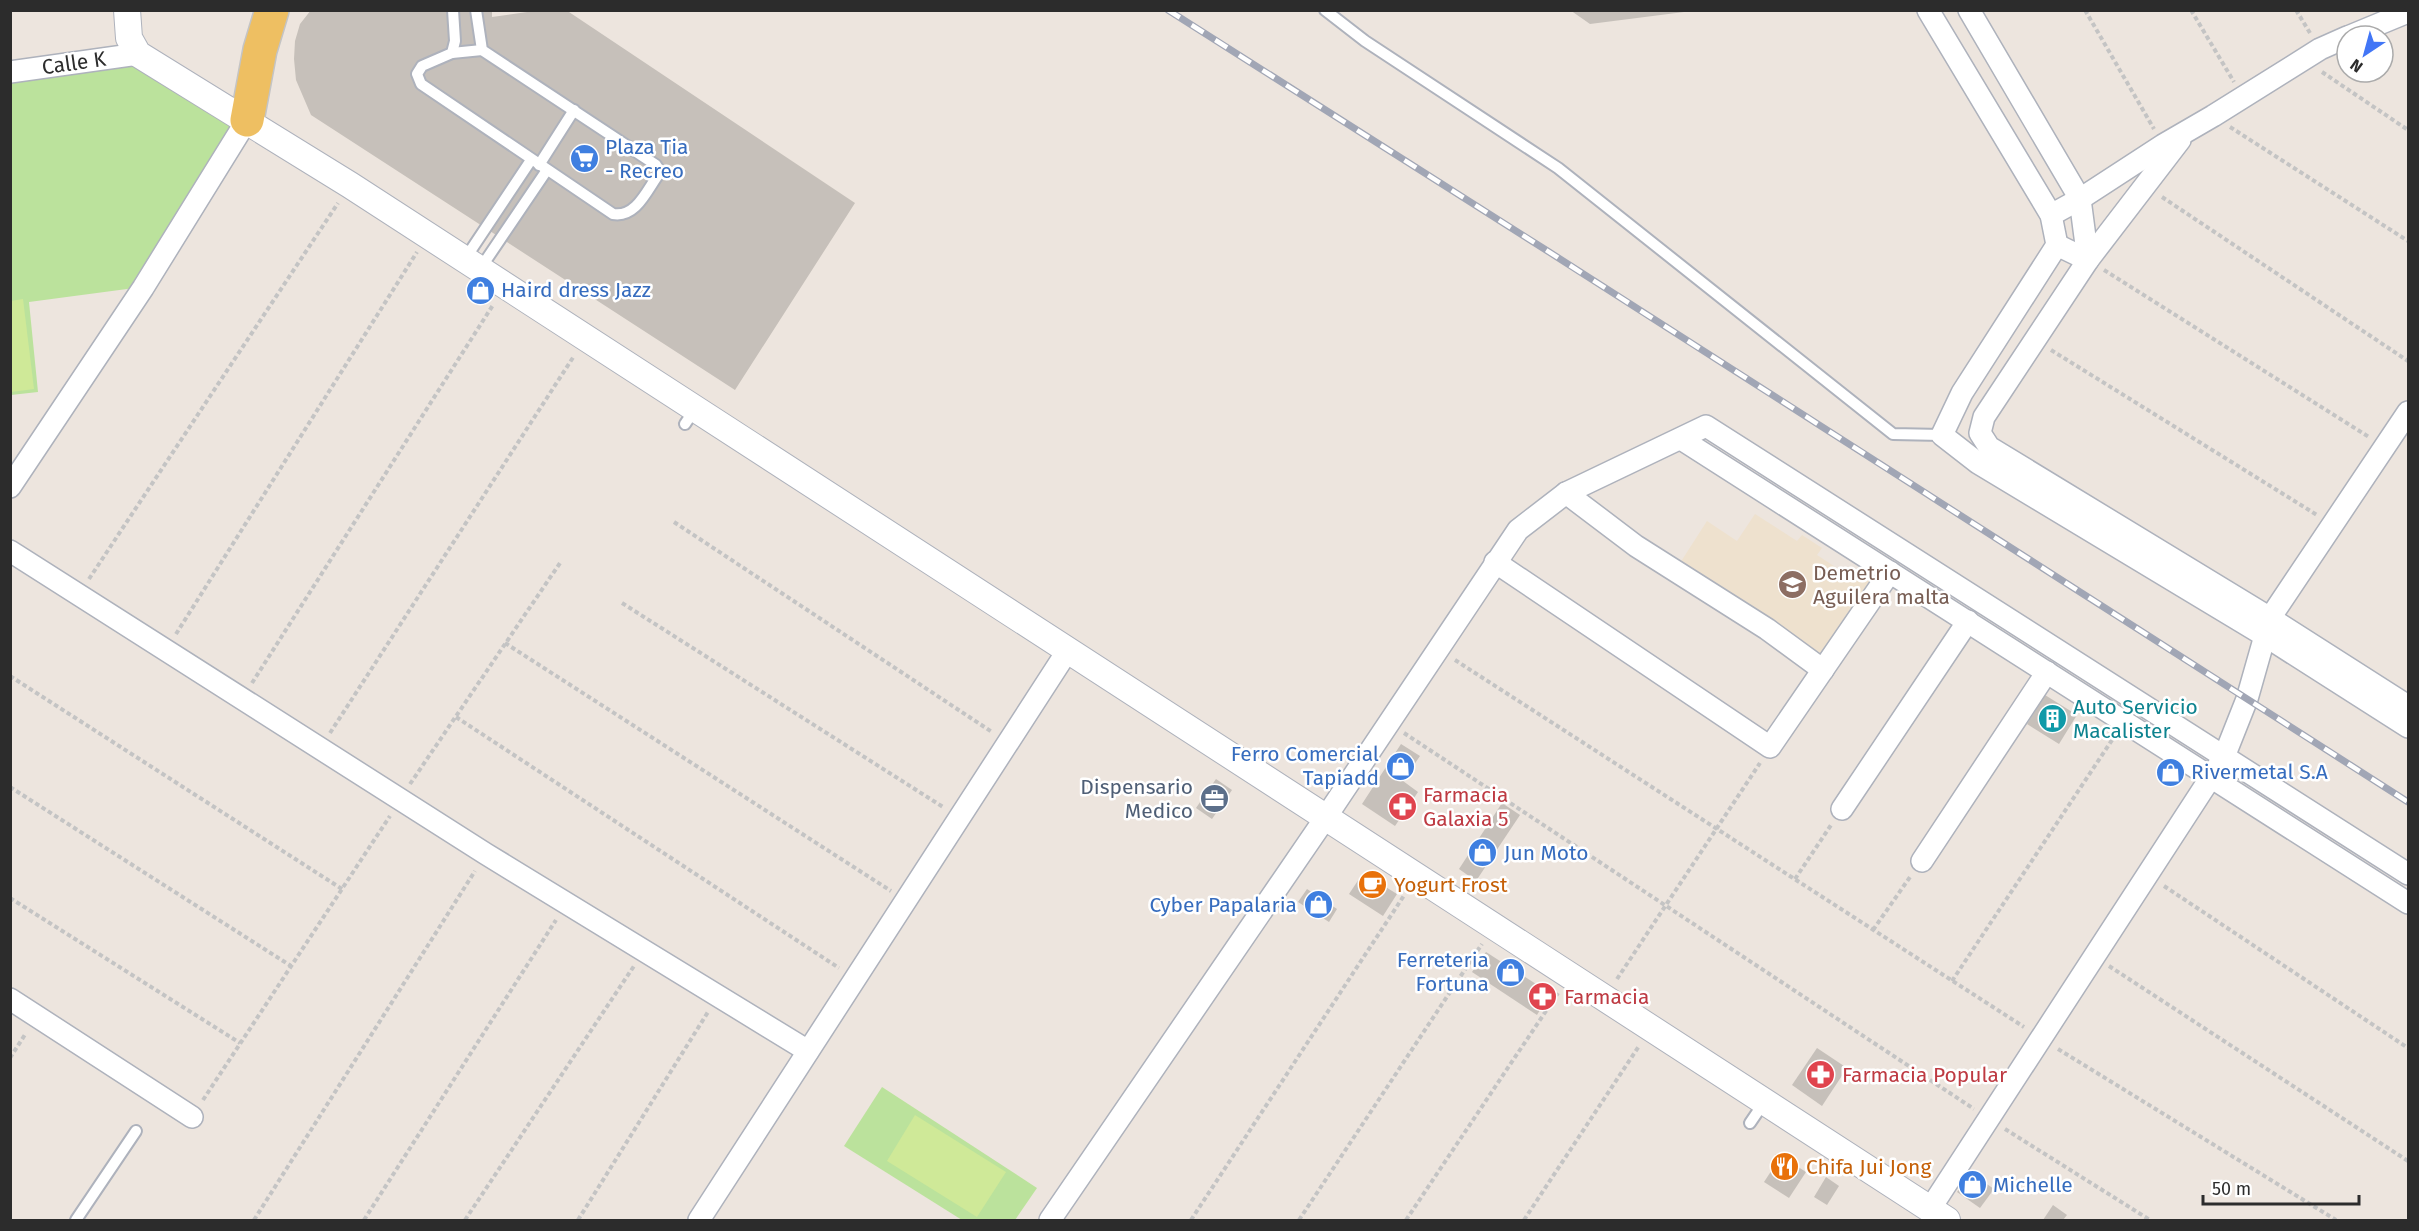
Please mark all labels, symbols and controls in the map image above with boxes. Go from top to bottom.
north arrow [2335,24,2395,84]
street label: Calle K [40,46,108,80]
text: N [2347,55,2366,77]
place label: Plaza Tia - Recreo [605,134,689,184]
supermarket icon: Plaza Tia - Recreo [568,143,600,175]
shop icon: Haird dress Jazz [464,274,496,306]
place label: Haird dress Jazz [501,277,651,303]
place label: Demetrio Aguilera malta [1813,560,1950,610]
school or university icon: Demetrio Aguilera malta [1776,569,1808,601]
place label: Auto Servicio Macalister [2073,694,2198,744]
building icon: Auto Servicio Macalister [2036,703,2068,735]
place label: Ferro Comercial Tapiadd [1231,741,1379,791]
shop icon: Ferro Comercial Tapiadd [1384,750,1416,782]
shop icon: Rivermetal S.A [2154,756,2186,788]
place label: Rivermetal S.A [2191,759,2328,785]
place label: Dispensario Medico [1080,774,1193,824]
place label: Farmacia Galaxia 5 [1423,782,1509,832]
office icon: Dispensario Medico [1198,783,1230,815]
pharmacy icon: Farmacia Galaxia 5 [1386,791,1418,823]
shop icon: Jun Moto [1467,837,1499,869]
place label: Jun Moto [1504,840,1589,866]
cafe icon: Yogurt Frost [1357,869,1389,901]
place label: Yogurt Frost [1394,872,1508,898]
shop icon: Cyber Papalaria [1302,889,1334,921]
place label: Cyber Papalaria [1149,892,1297,918]
place label: Ferreteria Fortuna [1397,947,1489,997]
shop icon: Ferreteria Fortuna [1494,956,1526,988]
pharmacy icon: Farmacia [1527,981,1559,1013]
place label: Farmacia [1564,984,1649,1010]
pharmacy icon: Farmacia Popular [1805,1059,1837,1091]
place label: Farmacia Popular [1842,1062,2007,1088]
restaurant icon: Chifa Jui Jong [1769,1151,1801,1183]
place label: Chifa Jui Jong [1806,1154,1931,1180]
scale bar [2203,1168,2359,1206]
shop icon: Michelle [1956,1169,1988,1201]
place label: Michelle [1993,1172,2073,1198]
text: 50 m [2212,1178,2251,1200]

